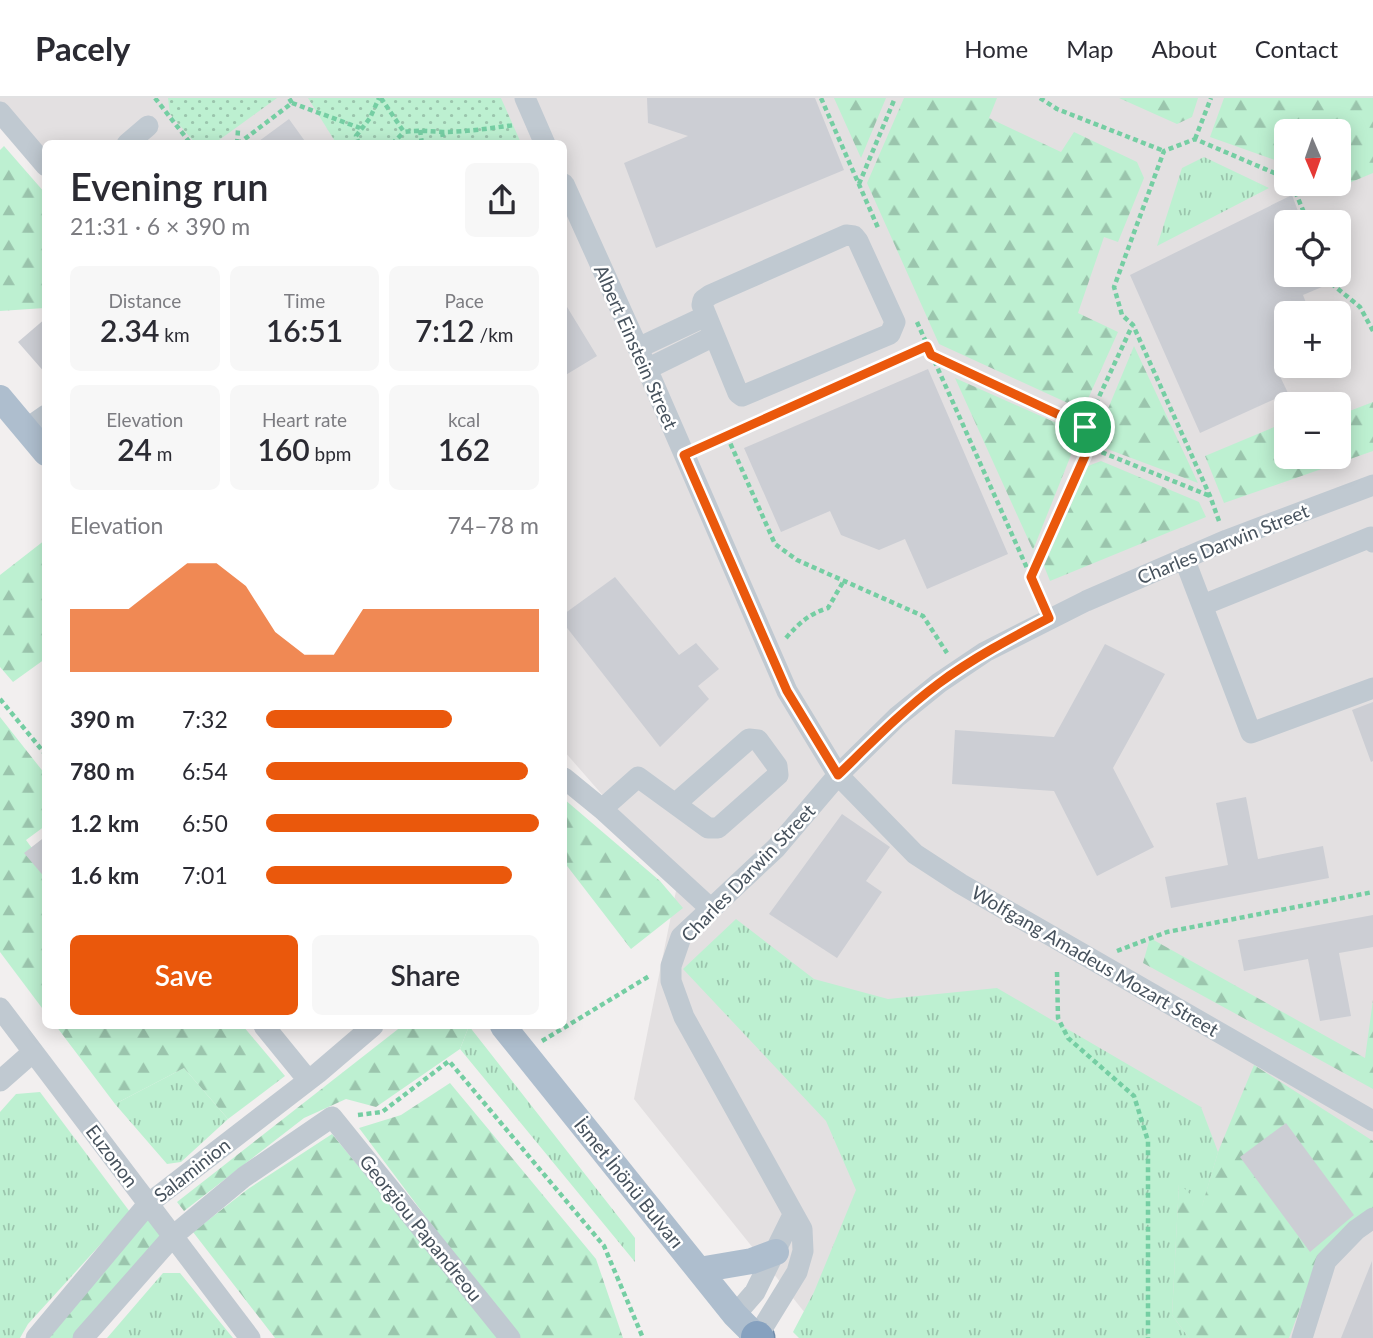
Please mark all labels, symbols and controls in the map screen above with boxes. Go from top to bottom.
text: Pacely [35,28,131,68]
text: Home [964,34,1028,63]
text: Map [1066,34,1114,63]
text: About [1152,34,1217,63]
text: Contact [1255,34,1338,63]
north arrow [1274,119,1351,196]
map controls [1274,119,1351,469]
text: Evening run [70,163,269,209]
button: share [465,163,539,237]
button: locate [1274,210,1351,287]
text: 21:31 · 6 × 390 m [70,212,250,240]
street label: Albert Einstein Street [590,261,683,433]
text: Distance [108,289,181,312]
text: Time [284,289,325,312]
text: Pace [444,289,484,312]
button: + [1274,301,1351,378]
text: 2.34 [100,312,159,348]
text: 16:51 [266,312,343,348]
text: 7:12 [415,312,475,348]
text: km [159,323,190,346]
text: /km [475,323,513,346]
button: − [1274,392,1351,469]
pin [1055,397,1115,457]
text: Elevation [106,408,183,431]
text: Heart rate [262,408,347,431]
text: kcal [448,408,480,431]
icon: arrive [1066,408,1104,446]
text: 24 [117,431,152,467]
text: 160 [258,431,310,467]
text: 162 [438,431,490,467]
text: m [152,442,172,465]
text: bpm [310,442,351,465]
street label: Charles Darwin Street [1134,499,1312,588]
text: Elevation [70,511,163,539]
text: 74–78 m [447,511,539,539]
text: 390 m [70,705,135,733]
text: 7:32 [182,705,228,733]
text: 780 m [70,757,135,785]
text: 6:54 [182,757,228,785]
street label: Charles Darwin Street [676,799,820,946]
text: 1.2 km [70,809,139,837]
text: 6:50 [182,809,228,837]
text: 1.6 km [70,861,139,889]
text: 7:01 [182,861,228,889]
street label: Wolfgang Amadeus Mozart Street [968,880,1223,1041]
button: Save [70,935,298,1015]
button: Share [312,935,539,1015]
street label: İsmet İnönü Bulvarı [570,1113,689,1252]
street label: Euzonon [81,1120,143,1192]
street label: Salaminion [149,1133,234,1206]
street label: Georgiou Papandreou [355,1150,488,1306]

